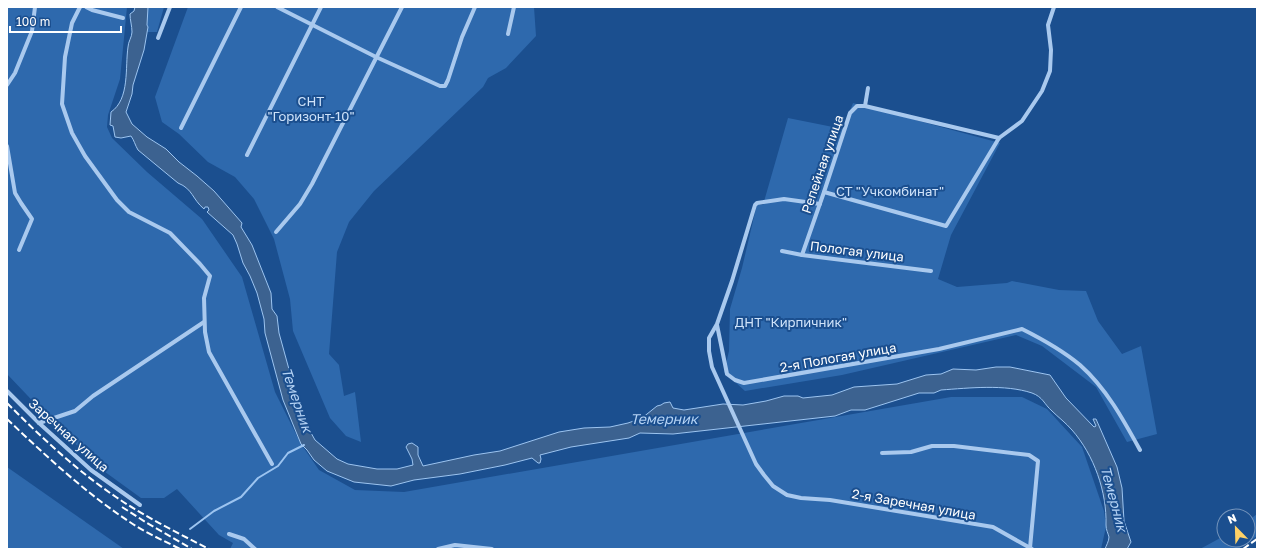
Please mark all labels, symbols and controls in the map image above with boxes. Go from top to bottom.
scale bar [10,8,121,34]
text: 100 m [16,14,50,29]
park label: СНТ "Горизонт-10" [268,93,354,124]
street label: Репейная улица [798,113,846,215]
park label: СТ "Учкомбинат" [836,183,944,199]
street label: Пологая улица [809,237,905,265]
park label: ДНТ "Кирпичник" [735,314,847,330]
street label: 2-я Пологая улица [779,339,897,375]
water label: Темерник [278,365,317,436]
street label: Заречная улица [26,395,112,475]
water label: Темерник [630,410,700,427]
water label: Темерник [1098,464,1132,536]
street label: 2-я Заречная улица [851,485,977,523]
north arrow [1216,508,1256,548]
text: N [1226,511,1238,526]

